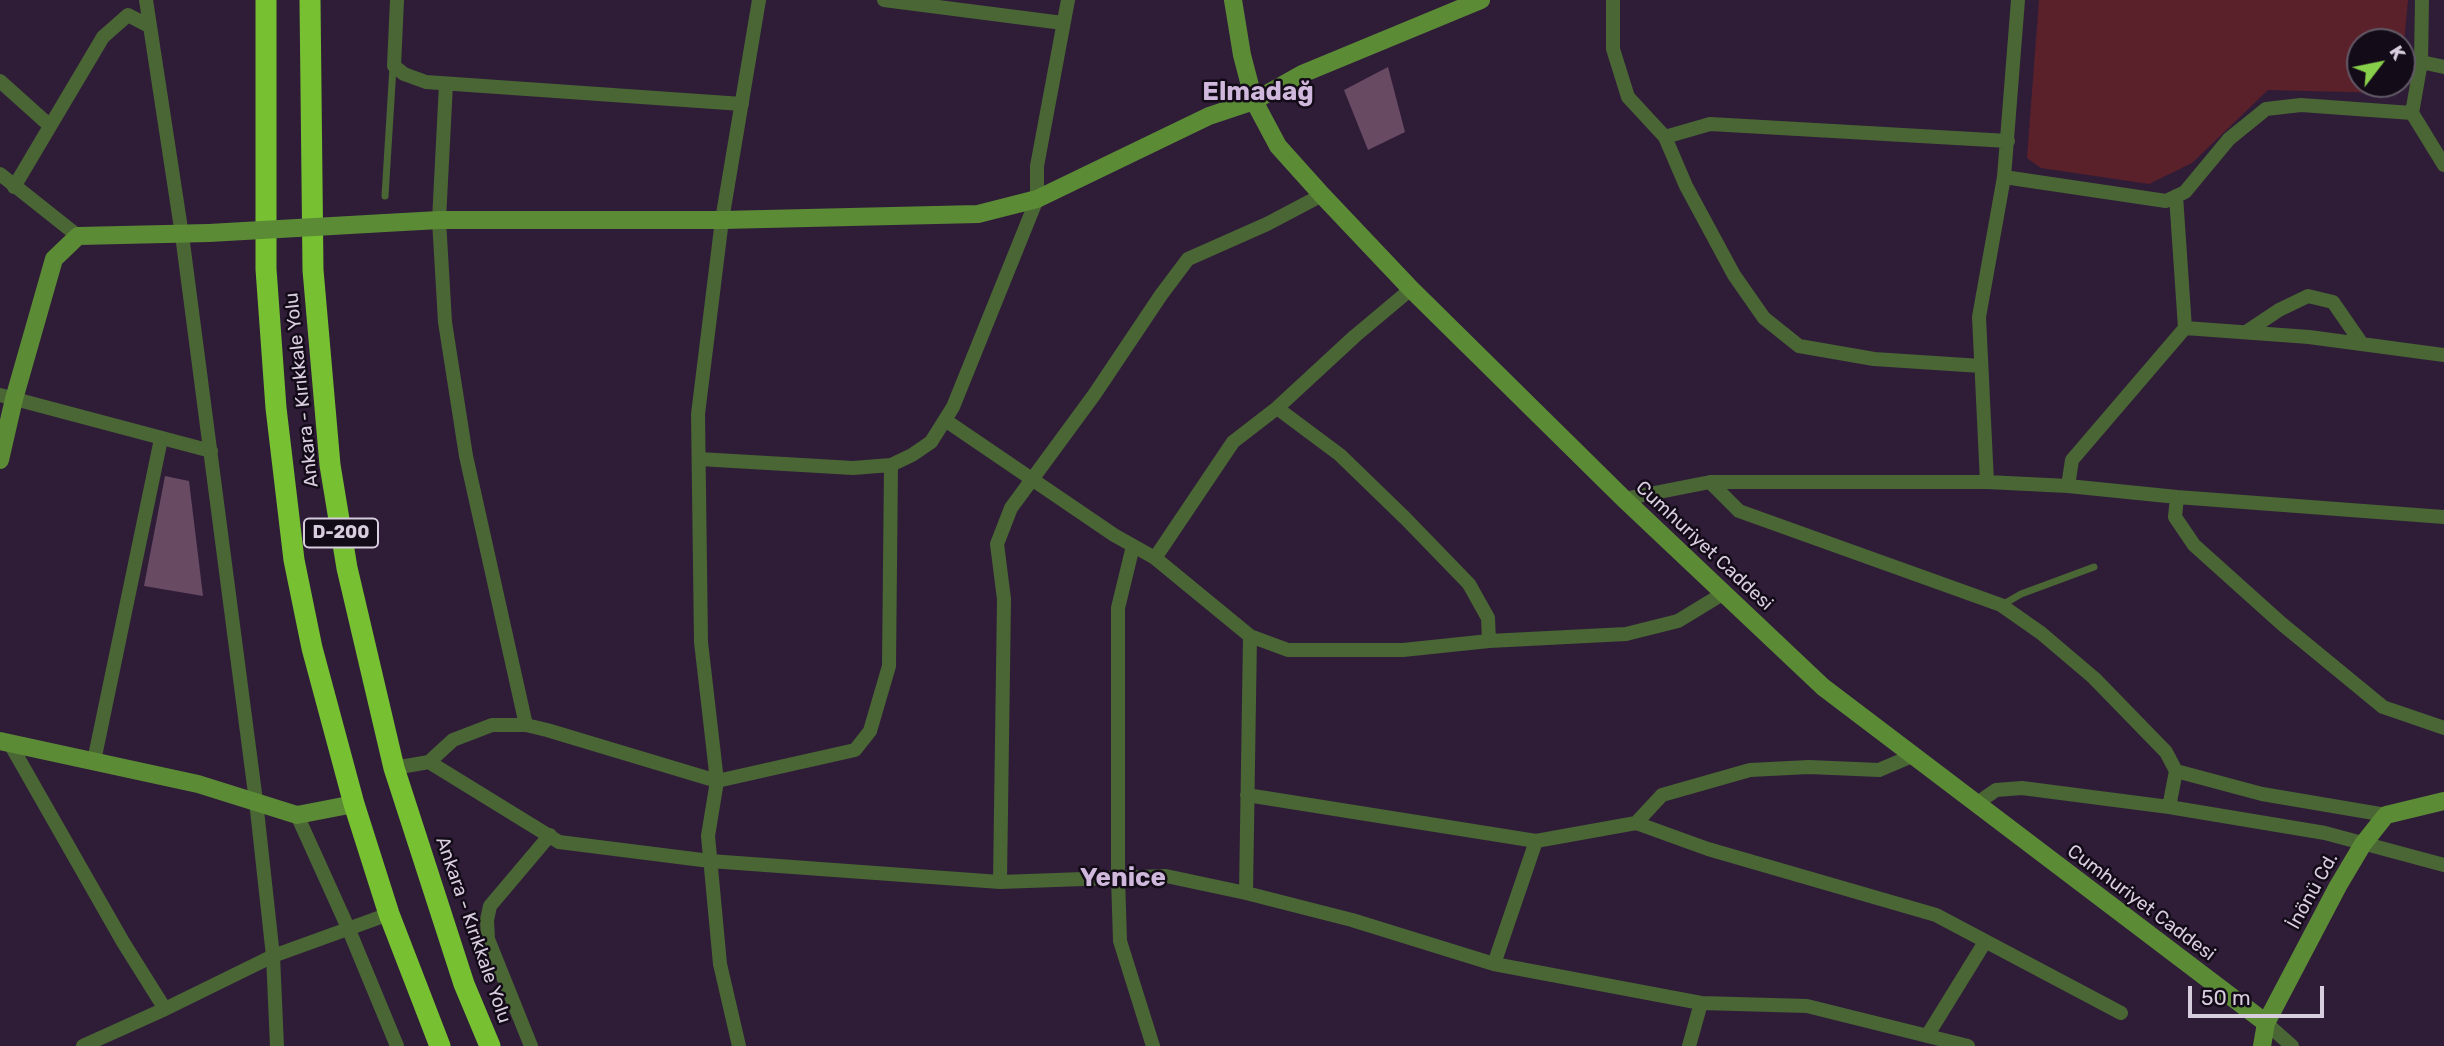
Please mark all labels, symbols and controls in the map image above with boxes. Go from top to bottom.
north arrow [2346,28,2416,98]
text: K [2384,41,2411,64]
district label: Elmadağ [1202,76,1314,108]
street label: Ankara - Kırıkkale Yolu [280,291,324,489]
street label: Cumhuriyet Caddesi [1631,477,1777,615]
road number: D-200 [304,518,378,548]
street label: Ankara - Kırıkkale Yolu [430,834,516,1026]
street label: Cumhuriyet Caddesi [2063,840,2219,966]
street label: İnönü Cd. [2283,849,2343,933]
district label: Yenice [1080,862,1166,894]
scale bar [2192,972,2328,1016]
text: 50 m [2201,985,2251,1010]

